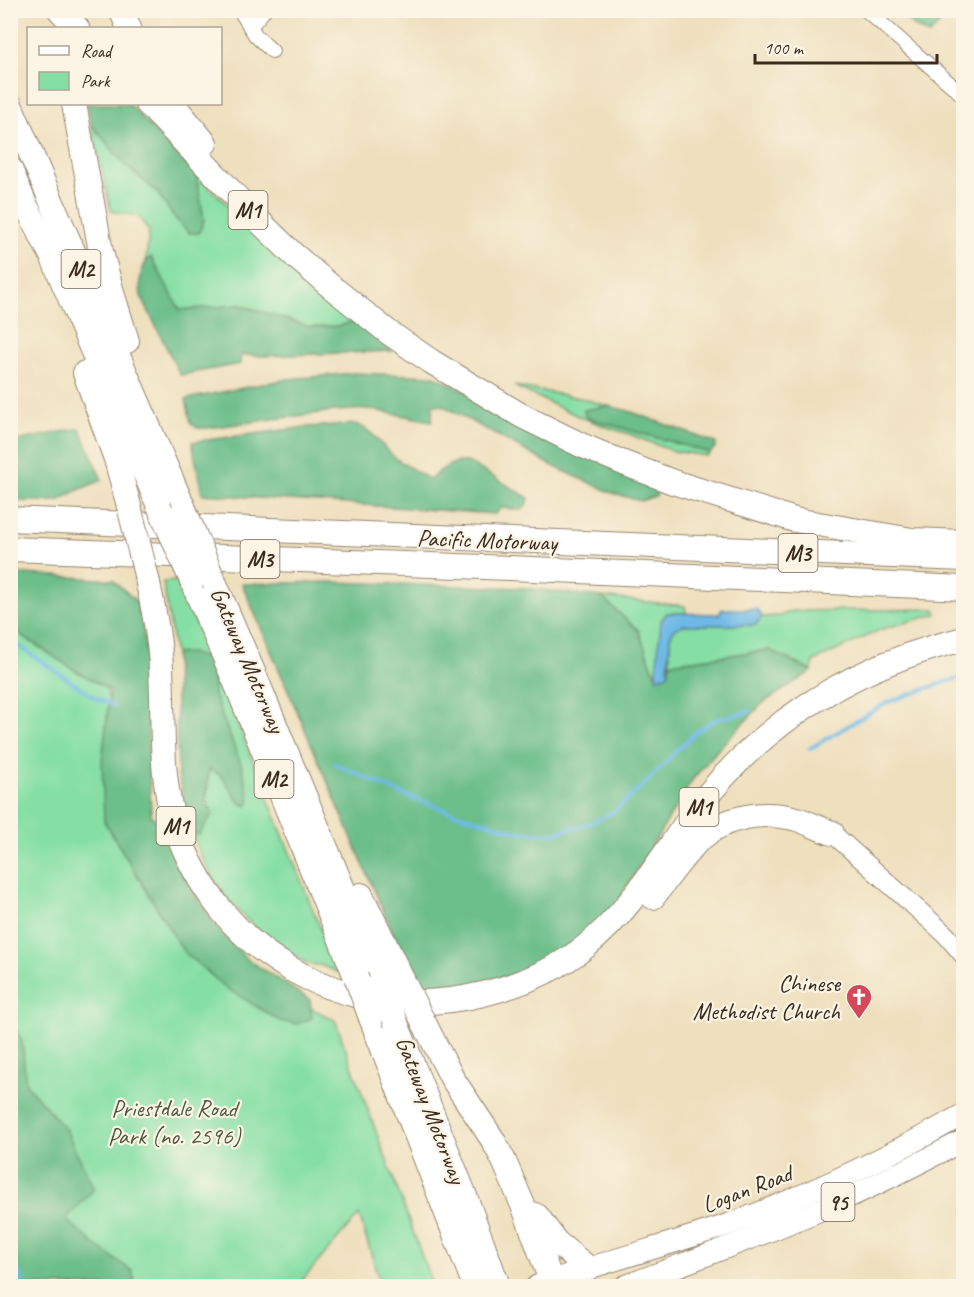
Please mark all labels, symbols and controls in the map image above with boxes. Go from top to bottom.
legend [27,27,222,105]
scale bar [755,27,936,65]
text: 100 m [764,37,805,59]
text: Road [81,40,114,62]
text: Park [81,70,111,92]
road number: M1 [228,191,268,229]
road number: M2 [62,250,100,288]
street label: Pacific Motorway [417,523,559,557]
road number: M3 [778,534,818,572]
road number: M3 [240,540,280,578]
street label: Gateway Motorway [204,583,293,739]
road number: M2 [254,760,294,798]
road number: M1 [680,788,718,826]
road number: M1 [156,807,195,845]
place label: Chinese Methodist Church [693,968,842,1026]
church icon: Chinese Methodist Church [844,982,874,1020]
street label: Gateway Motorway [389,1032,473,1190]
park label: Priestdale Road Park (no. 2596) [108,1093,241,1151]
street label: Logan Road [698,1157,799,1220]
road number: 95 [822,1183,854,1221]

